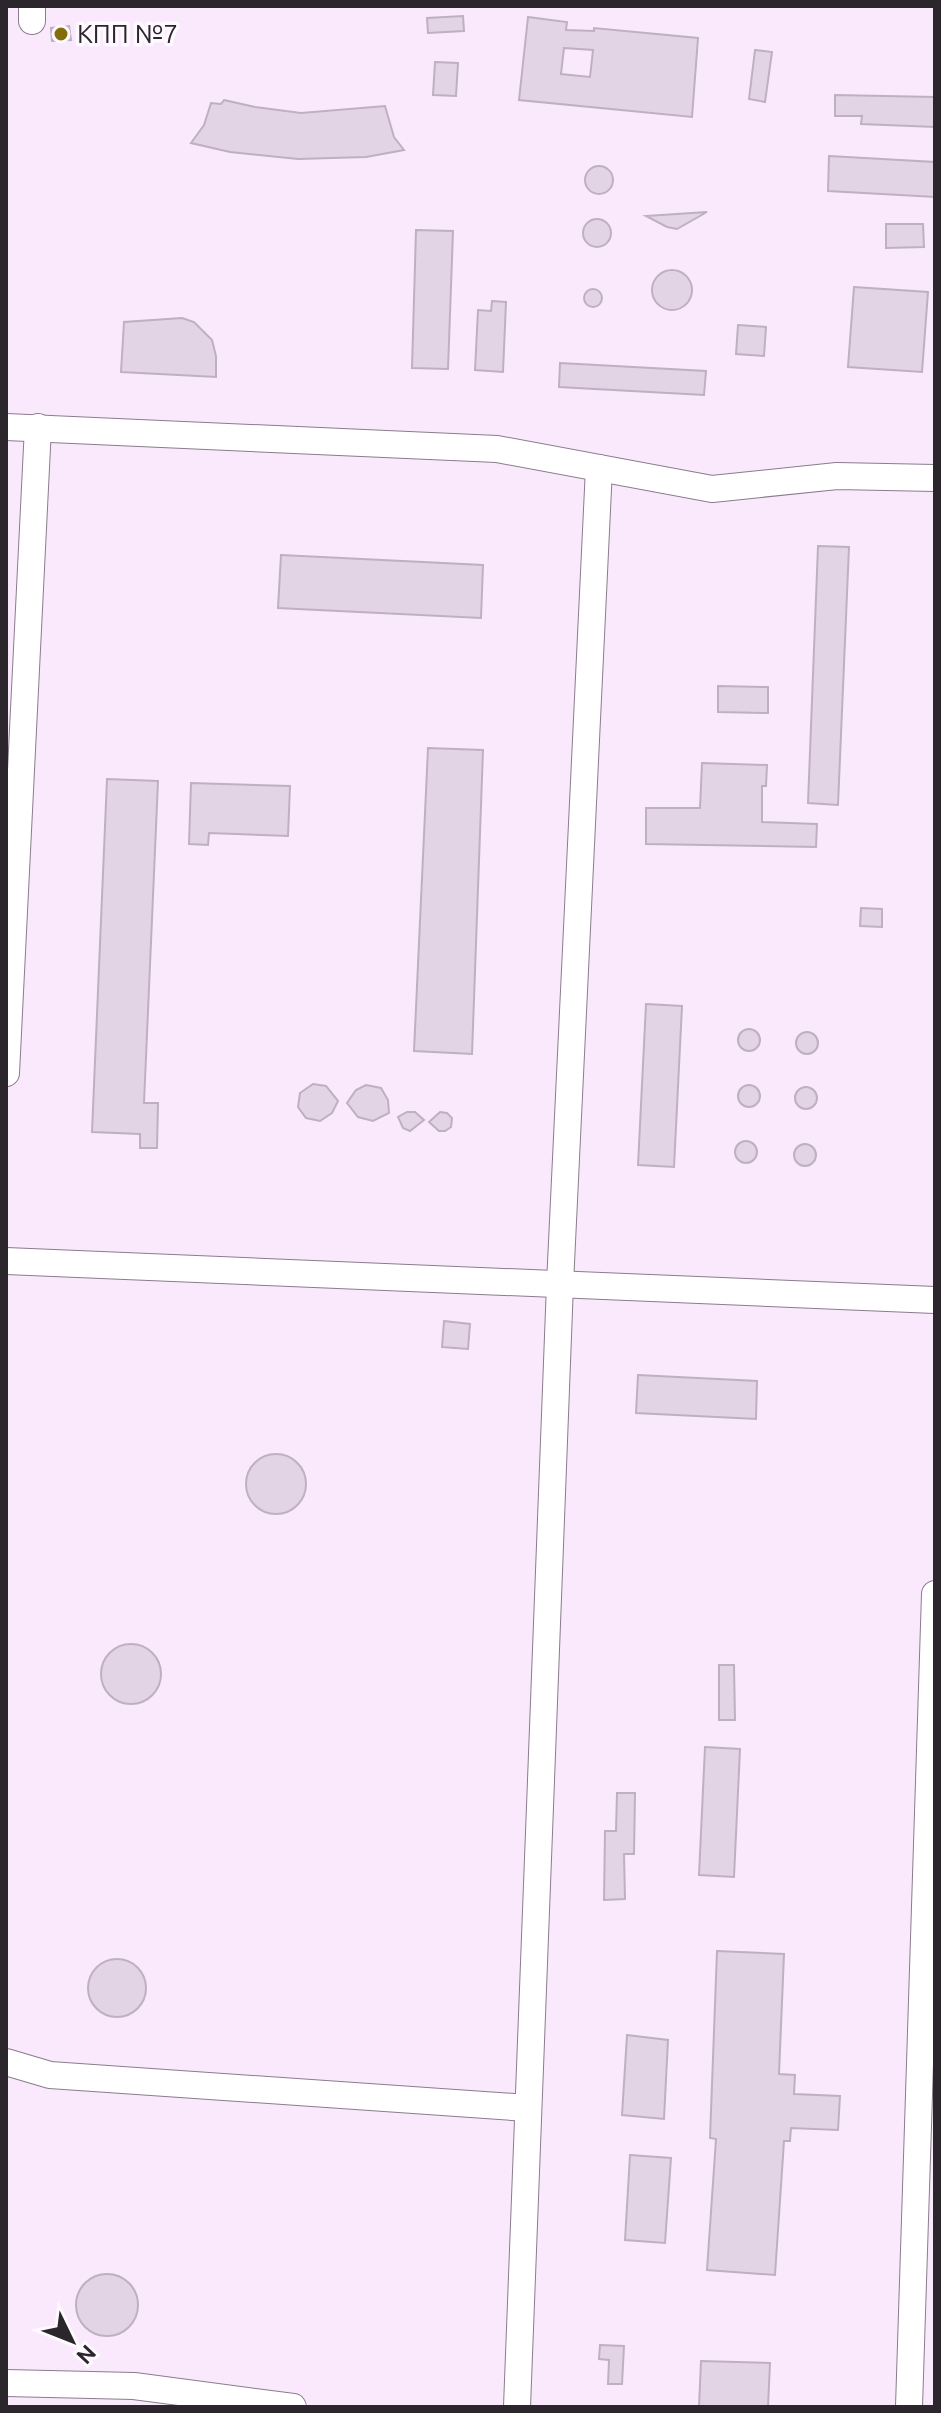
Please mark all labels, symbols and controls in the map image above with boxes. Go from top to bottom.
place label: КПП №7 [77,19,178,48]
marker: КПП №7 [52,25,70,43]
north arrow [32,2301,112,2381]
text: N [72,2340,102,2370]

